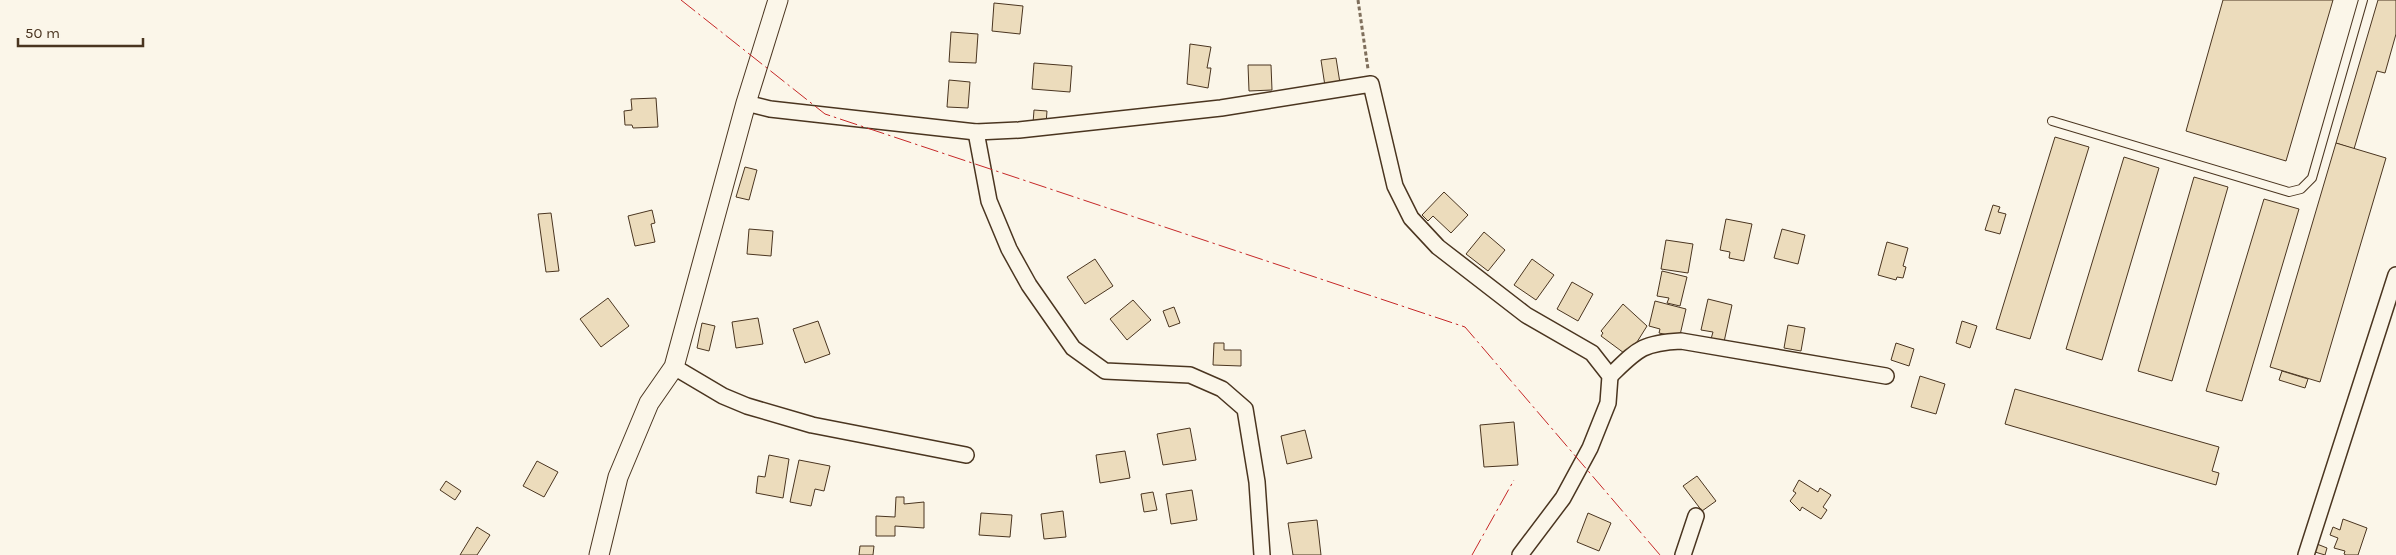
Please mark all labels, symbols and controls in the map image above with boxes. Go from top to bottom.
scale bar [18,15,142,47]
text: 50 m [25,24,60,42]

